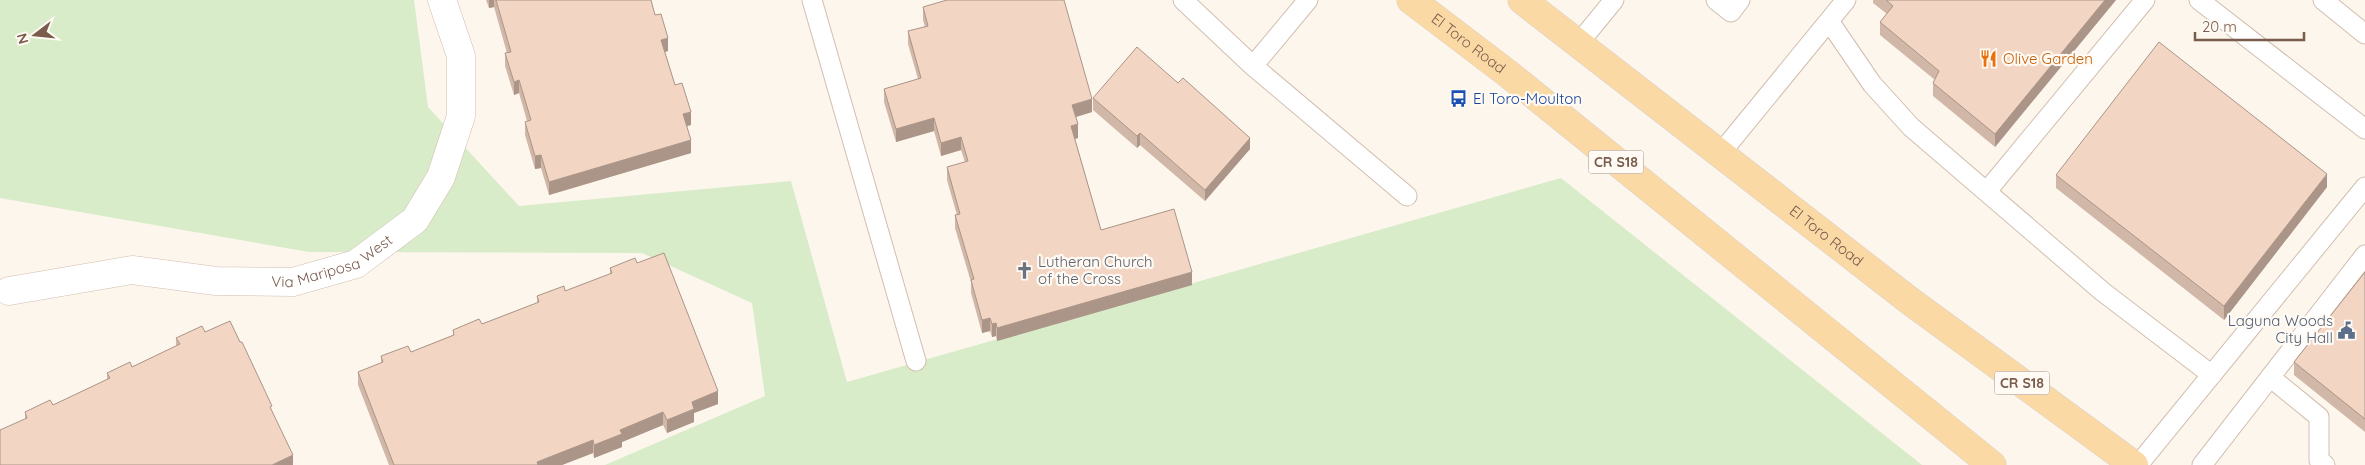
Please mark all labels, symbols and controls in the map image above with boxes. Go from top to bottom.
street label: El Toro Road [1428,9,1510,77]
north arrow [10,10,60,60]
scale bar [2195,10,2304,42]
text: 20 m [2202,17,2237,36]
text: N [12,31,33,46]
restaurant icon: Olive Garden [1979,49,1999,69]
place label: Olive Garden [2003,49,2093,68]
bus stop icon: El Toro-Moulton [1449,89,1469,109]
place label: El Toro-Moulton [1473,89,1582,108]
road number: CR S18 [1588,150,1644,173]
street label: El Toro Road [1786,201,1867,270]
street label: Via Mariposa West [271,230,396,291]
place label: Lutheran Church of the Cross [1038,252,1153,288]
church icon: Lutheran Church of the Cross [1014,261,1034,281]
place label: Laguna Woods City Hall [2228,311,2333,347]
public building icon: Laguna Woods City Hall [2337,320,2357,340]
road number: CR S18 [1994,372,2050,394]

